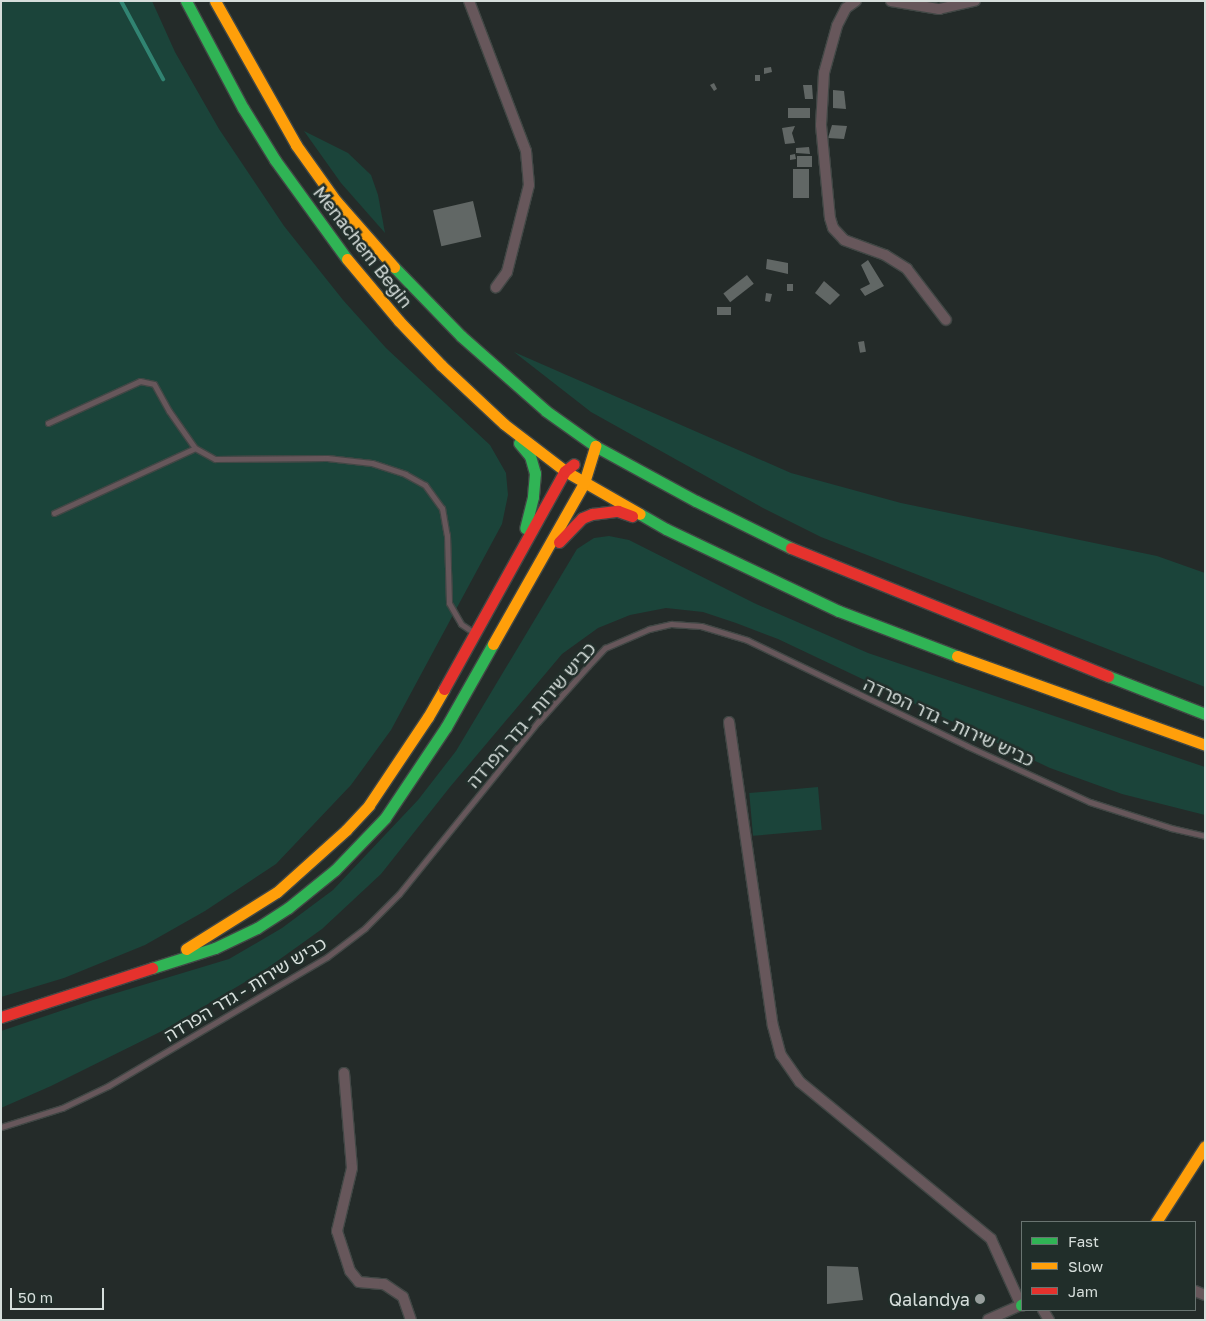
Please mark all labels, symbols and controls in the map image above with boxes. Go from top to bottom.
street label: Menachem Begin [309,182,417,312]
street label: כביש שירות - גדר הפרדה [462,638,600,792]
street label: כביש שירות - גדר הפרדה [860,673,1038,771]
street label: כביש שירות - גדר הפרדה [160,932,330,1046]
legend [1021,1221,1196,1311]
text: Fast [1068,1232,1099,1250]
text: Slow [1068,1257,1103,1275]
scale bar [12,1278,106,1310]
text: Jam [1068,1282,1098,1300]
text: 50 m [18,1288,53,1306]
place label: Qalandya [889,1288,970,1310]
marker: Qalandya [974,1293,986,1305]

